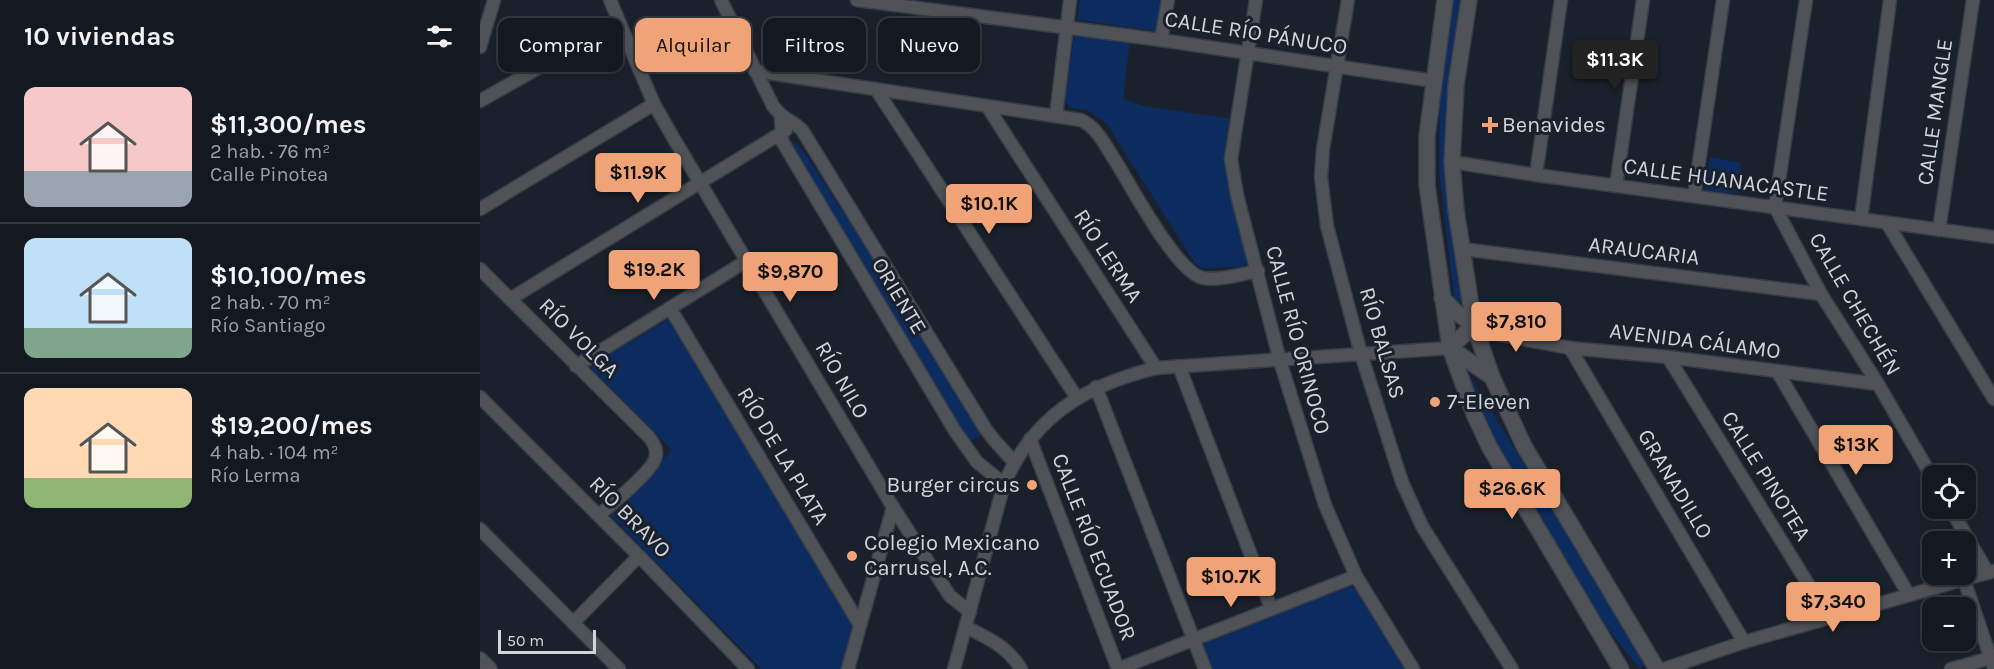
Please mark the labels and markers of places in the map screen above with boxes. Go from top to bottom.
pin: $11.3K [1566,40,1664,91]
place label: Benavides [1502,112,1606,138]
marker: Benavides [1483,118,1497,132]
pin: $11.9K [589,153,687,204]
pin: $10.1K [940,184,1038,235]
pin: $19.2K [605,250,703,301]
pin: $9,870 [741,252,839,303]
pin: $7,810 [1467,302,1565,353]
place label: 7-Eleven [1447,389,1530,415]
marker: 7-Eleven [1428,395,1442,409]
pin: $13K [1820,425,1892,476]
pin: $26.6K [1463,469,1561,520]
place label: Burger circus [886,472,1020,498]
marker: Burger circus [1025,478,1039,492]
place label: Colegio Mexicano Carrusel, A.C. [864,530,1040,581]
marker: Colegio Mexicano Carrusel, A.C. [845,549,859,563]
pin: $10.7K [1182,557,1280,608]
pin: $7,340 [1784,582,1882,633]

